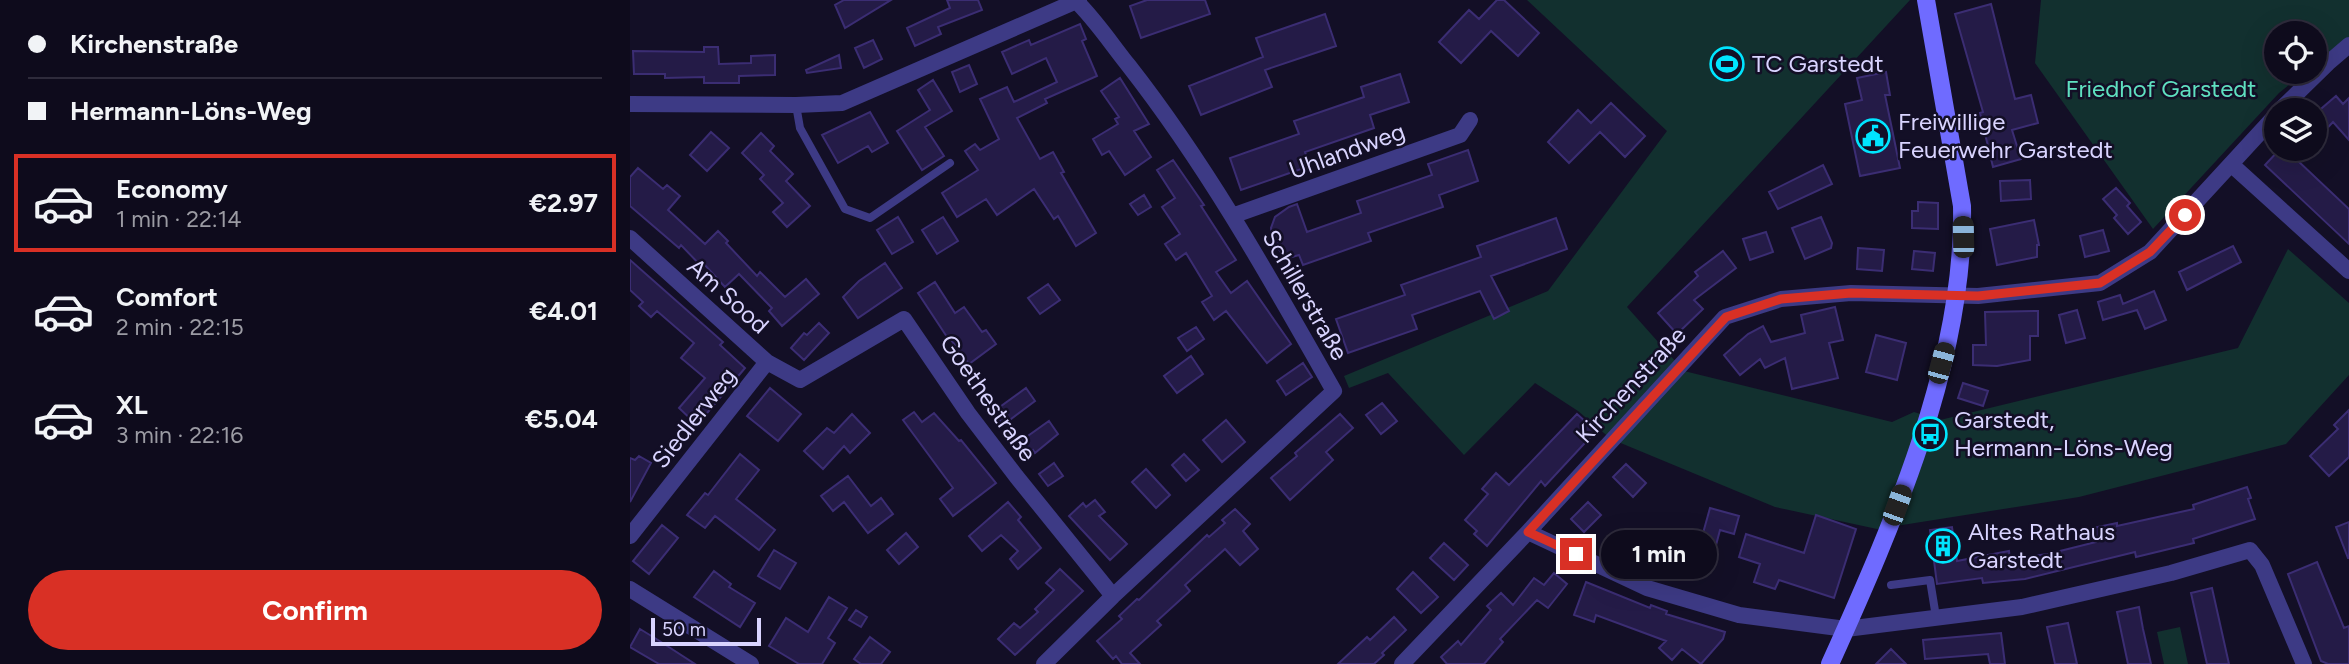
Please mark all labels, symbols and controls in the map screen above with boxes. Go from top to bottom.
map controls [2264,21,2327,161]
button: locate [2264,21,2327,84]
text: Kirchenstraße [70,28,238,60]
sports icon: TC Garstedt [1708,45,1746,83]
place label: TC Garstedt [1752,49,1884,78]
park label: Friedhof Garstedt [2066,74,2256,103]
text: Hermann-Löns-Weg [70,95,312,127]
button: layers [2264,98,2327,161]
place label: Freiwillige Feuerwehr Garstedt [1898,107,2113,164]
street label: Uhlandweg [1285,116,1409,185]
public building icon: Freiwillige Feuerwehr Garstedt [1854,117,1892,155]
icon: car [32,172,95,235]
text: Economy [116,173,228,205]
text: €2.97 [529,187,598,219]
route start [2169,199,2201,231]
text: 1 min · 22:14 [116,205,241,233]
car [1953,216,1974,258]
street label: Schillerstraße [1256,224,1354,365]
street label: Am Sood [682,252,775,340]
icon: car [32,280,95,343]
text: Comfort [116,281,218,313]
text: €4.01 [529,295,598,327]
text: 2 min · 22:15 [116,313,244,341]
street label: Kirchenstraße [1569,320,1692,449]
street label: Goethestraße [934,329,1043,467]
car [1926,340,1957,386]
street label: Siedlerweg [645,362,742,474]
icon: car [32,388,95,451]
text: XL [116,389,148,421]
text: €5.04 [525,403,598,435]
place label: Garstedt, Hermann-Löns-Weg [1954,405,2173,462]
bus stop icon: Garstedt, Hermann-Löns-Weg [1911,415,1949,453]
text: 3 min · 22:16 [116,421,243,449]
car [1880,482,1915,528]
place label: Altes Rathaus Garstedt [1968,517,2115,574]
building icon: Altes Rathaus Garstedt [1924,527,1962,565]
callout: 1 min [1600,530,1716,578]
route end [1560,538,1592,570]
text: 1 min [1632,540,1686,568]
button: Confirm [28,570,602,650]
scale bar [651,615,761,647]
text: 50 m [662,618,706,641]

